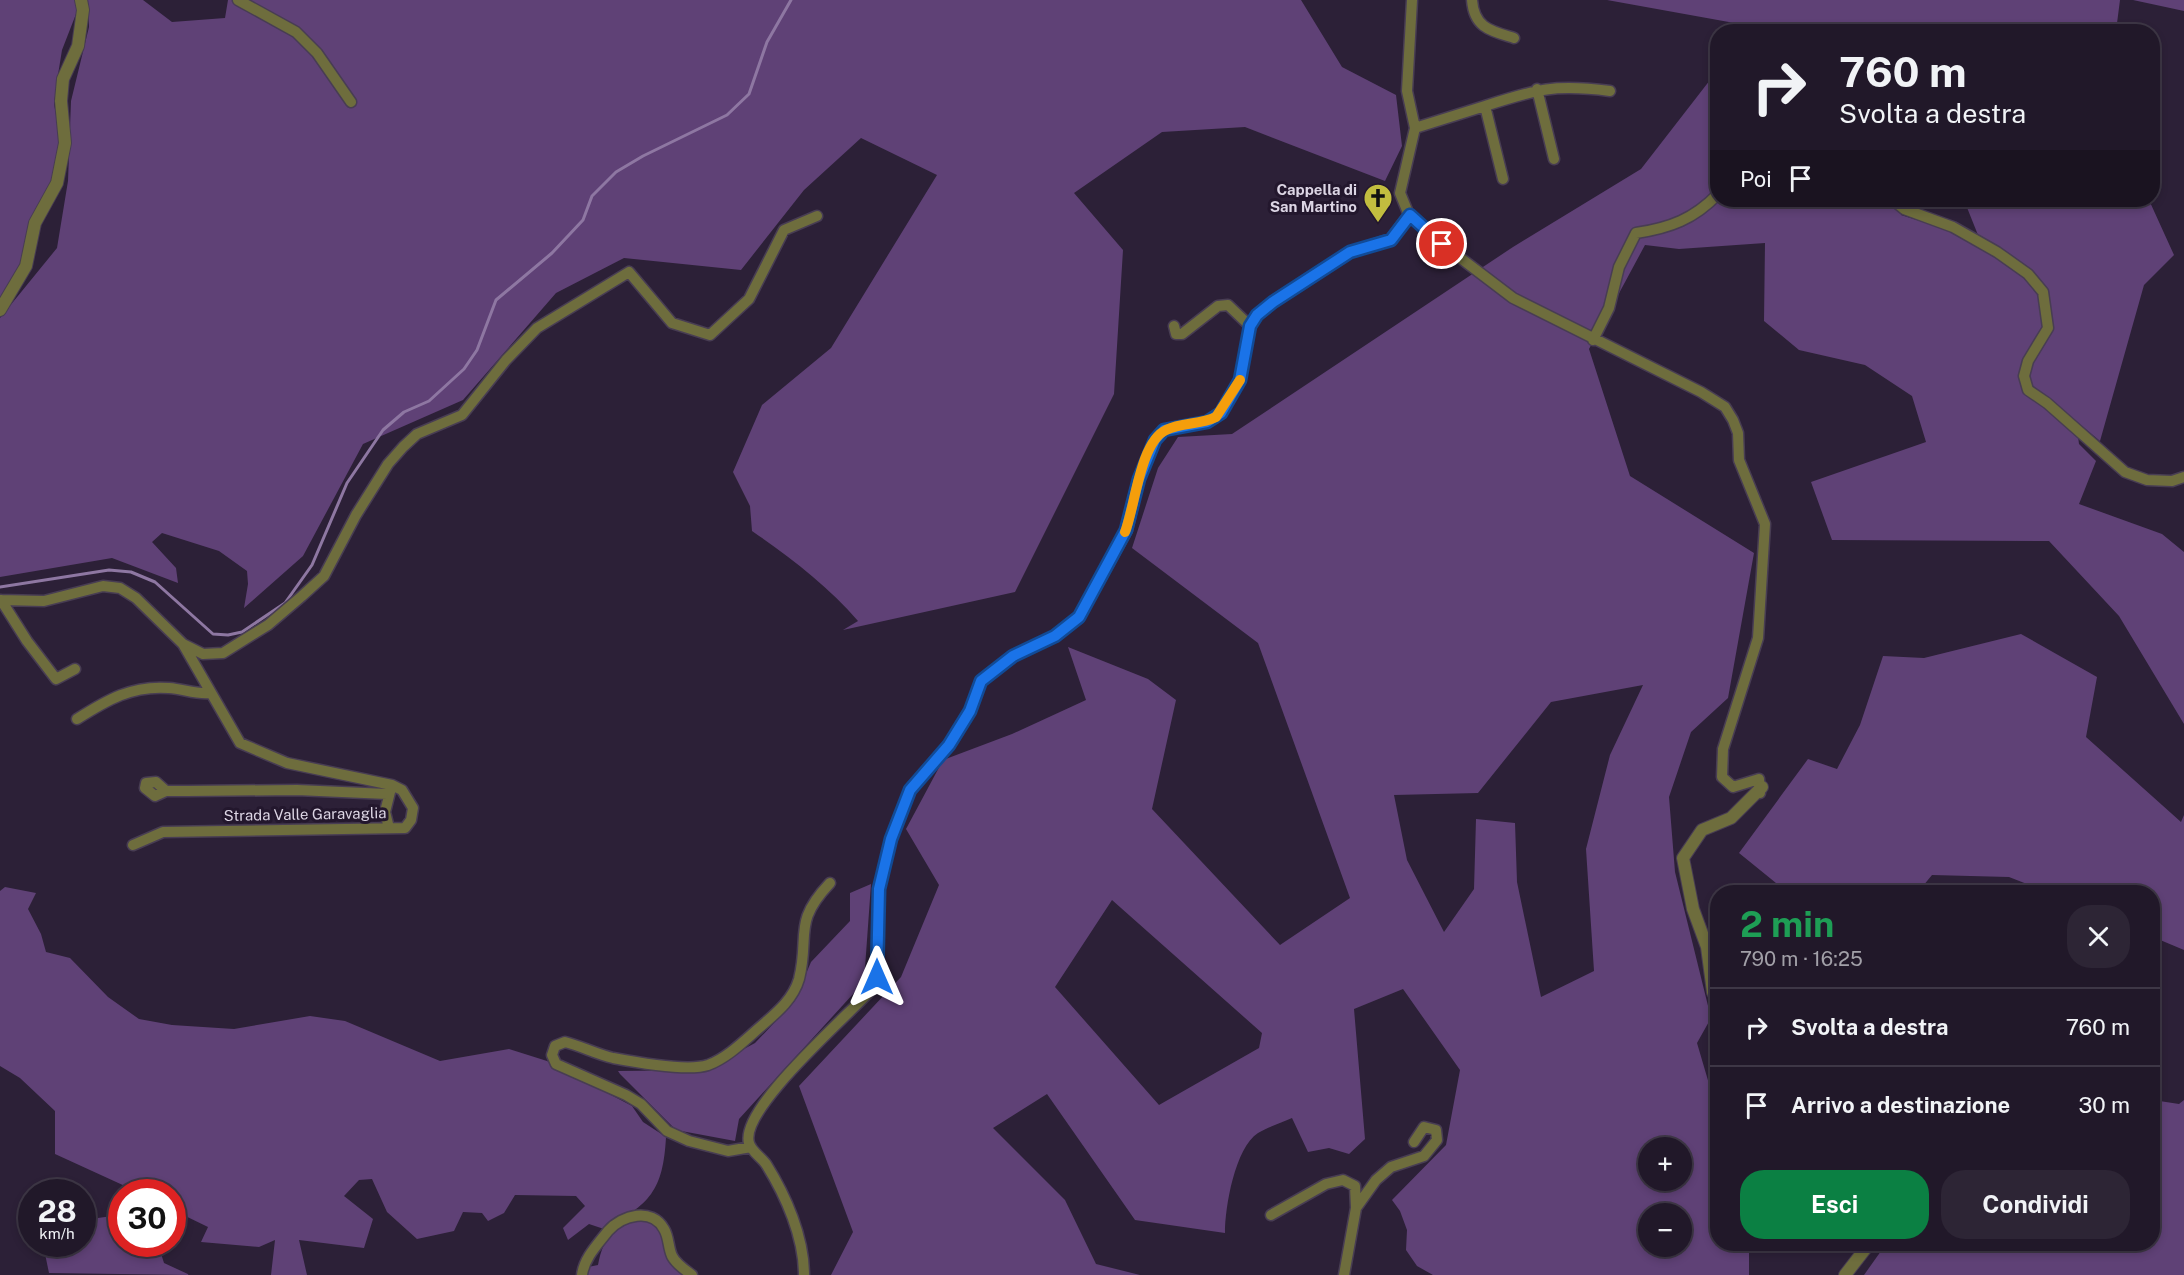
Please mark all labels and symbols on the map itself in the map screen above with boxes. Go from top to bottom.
place label: Cappella di San Martino [1270,181,1357,215]
church icon: Cappella di San Martino [1362,182,1394,224]
pin [1416,218,1467,269]
street label: Strada Valle Garavaglia [224,804,386,824]
position arrow [845,945,909,1009]
speed limit sign: 30 [108,1179,186,1257]

